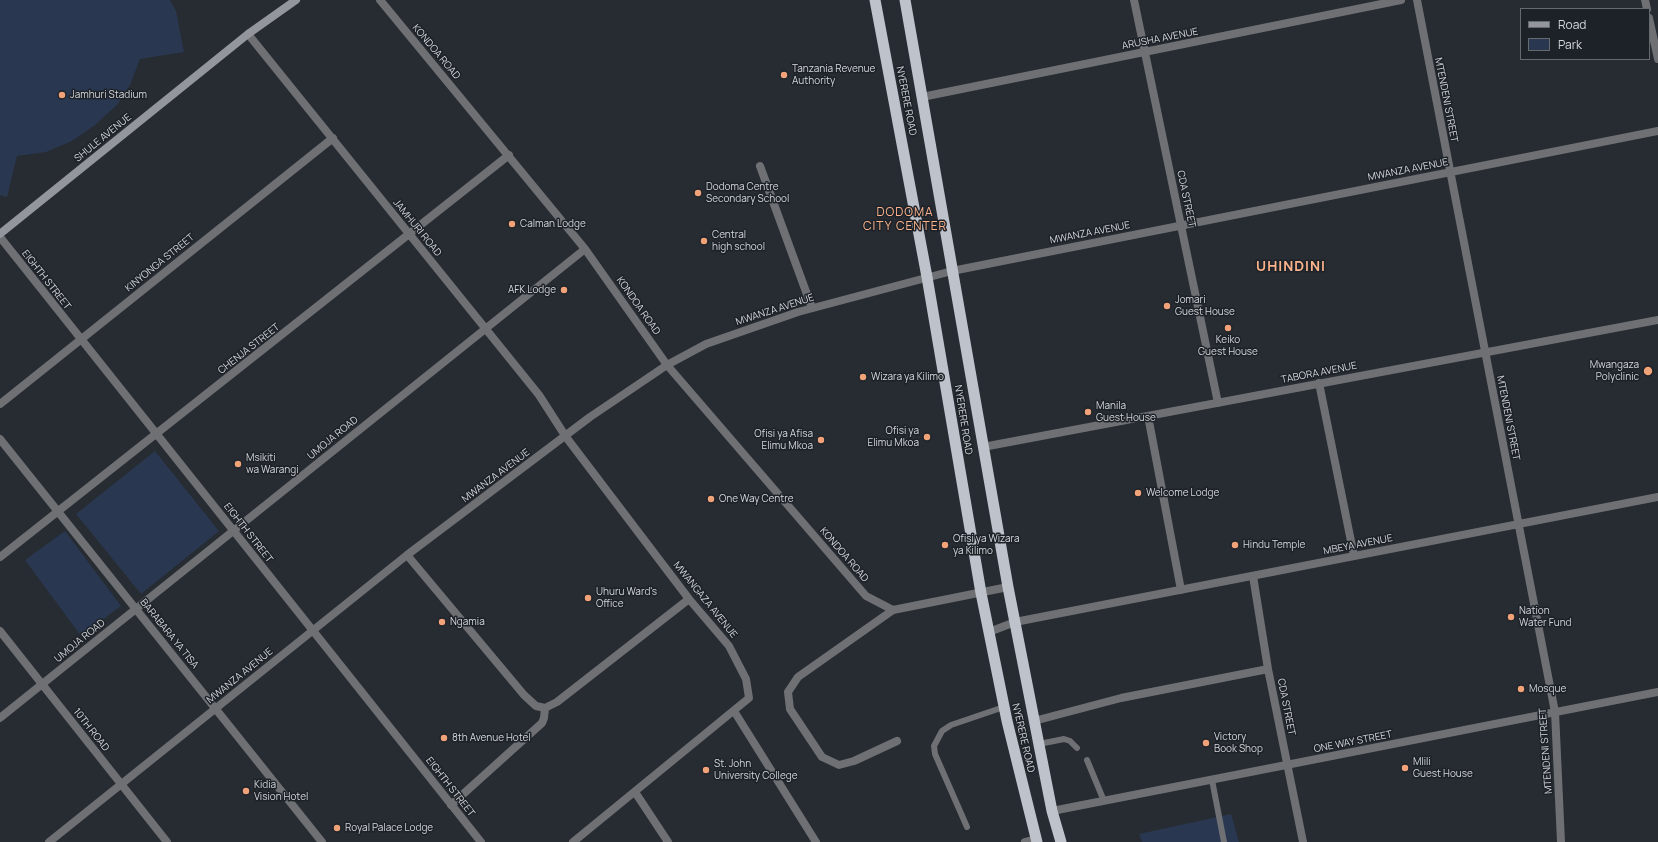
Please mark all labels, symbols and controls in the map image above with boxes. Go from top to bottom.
legend [1520,8,1650,60]
text: Road [1558,16,1586,33]
street label: KONDOA ROAD [409,22,463,82]
street label: ARUSHA AVENUE [1121,26,1199,52]
text: Park [1558,36,1582,53]
street label: MTENDENI STREET [1432,56,1460,144]
place label: Tanzania Revenue Authority [792,63,875,86]
street label: NYERERE ROAD [893,65,919,137]
marker: Tanzania Revenue Authority [779,70,789,80]
place label: Jamhuri Stadium [70,89,147,101]
marker: Jamhuri Stadium [57,90,67,100]
street label: SHULE AVENUE [72,111,134,165]
street label: MWANZA AVENUE [1367,156,1449,184]
street label: CDA STREET [1174,169,1198,229]
place label: Dodoma Centre Secondary School [706,181,789,204]
marker: Dodoma Centre Secondary School [693,188,703,198]
street label: JAMHURI ROAD [390,197,444,259]
district label: DODOMA CITY CENTER [863,206,947,234]
place label: Calman Lodge [520,218,586,230]
marker: Calman Lodge [507,219,517,229]
street label: MWANZA AVENUE [1049,219,1131,247]
place label: Central high school [712,229,765,252]
street label: KINYONGA STREET [123,231,197,295]
marker: Central high school [699,236,709,246]
street label: EIGHTH STREET [19,248,73,312]
district label: UHINDINI [1256,259,1326,275]
street label: KONDOA ROAD [614,275,662,337]
place label: AFK Lodge [508,284,556,296]
marker: AFK Lodge [559,285,569,295]
street label: MWANZA AVENUE [734,292,816,328]
place label: Jomari Guest House [1175,294,1235,318]
marker: Jomari Guest House [1162,301,1172,311]
street label: CHENJA STREET [216,321,282,377]
marker: Keiko Guest House [1223,323,1233,333]
place label: Keiko Guest House [1198,334,1258,358]
place label: Mwangaza Polyclinic [1590,359,1639,382]
street label: TABORA AVENUE [1280,360,1358,386]
marker: Mwangaza Polyclinic [1642,365,1654,377]
place label: Wizara ya Kilimo [871,371,944,383]
marker: Wizara ya Kilimo [858,372,868,382]
street label: MTENDENI STREET [1494,374,1522,462]
street label: NYERERE ROAD [952,384,974,456]
place label: Manila Guest House [1096,400,1156,424]
marker: Manila Guest House [1083,407,1093,417]
street label: UMOJA ROAD [305,414,361,462]
place label: Ofisi ya Elimu Mkoa [867,425,919,448]
place label: Ofisi ya Afisa Elimu Mkoa [754,428,813,452]
marker: Ofisi ya Elimu Mkoa [922,432,932,442]
marker: Ofisi ya Afisa Elimu Mkoa [816,435,826,445]
street label: MWANZA AVENUE [460,447,532,505]
place label: Msikiti wa Warangi [246,452,299,476]
marker: Msikiti wa Warangi [233,459,243,469]
place label: Welcome Lodge [1146,487,1219,499]
marker: Welcome Lodge [1133,488,1143,498]
place label: One Way Centre [719,493,794,505]
marker: One Way Centre [706,494,716,504]
street label: EIGHTH STREET [221,501,275,565]
street label: KONDOA ROAD [817,525,871,585]
street label: MBEYA AVENUE [1322,532,1394,558]
place label: Ofisi ya Wizara ya Kilimo [953,533,1019,556]
place label: Hindu Temple [1243,539,1305,551]
marker: Ofisi ya Wizara ya Kilimo [940,540,950,550]
marker: Hindu Temple [1230,540,1240,550]
street label: MWANGAZA AVENUE [670,559,740,641]
place label: Uhuru Ward's Office [596,586,657,610]
marker: Uhuru Ward's Office [583,593,593,603]
street label: BARABARA YA TISA [137,597,201,671]
place label: Nation Water Fund [1519,605,1572,628]
marker: Nation Water Fund [1506,612,1516,622]
place label: Ngamia [450,616,485,628]
street label: UMOJA ROAD [52,617,108,665]
marker: Ngamia [437,617,447,627]
street label: MWANZA AVENUE [204,646,276,706]
street label: CDA STREET [1275,677,1297,737]
place label: Mosque [1529,683,1566,695]
marker: Mosque [1516,684,1526,694]
street label: NYERERE ROAD [1009,702,1037,774]
street label: 10TH ROAD [71,706,111,754]
street label: MTENDENI STREET [1537,708,1555,794]
street label: ONE WAY STREET [1313,729,1393,755]
place label: Victory Book Shop [1214,731,1263,754]
place label: 8th Avenue Hotel [452,732,531,744]
marker: 8th Avenue Hotel [439,733,449,743]
marker: Victory Book Shop [1201,738,1211,748]
street label: EIGHTH STREET [423,755,477,819]
place label: Mlili Guest House [1413,756,1473,780]
place label: St. John University College [714,758,797,782]
marker: Mlili Guest House [1400,763,1410,773]
marker: St. John University College [701,765,711,775]
place label: Kidia Vision Hotel [254,779,308,802]
marker: Kidia Vision Hotel [241,786,251,796]
place label: Royal Palace Lodge [345,822,433,834]
marker: Royal Palace Lodge [332,823,342,833]

